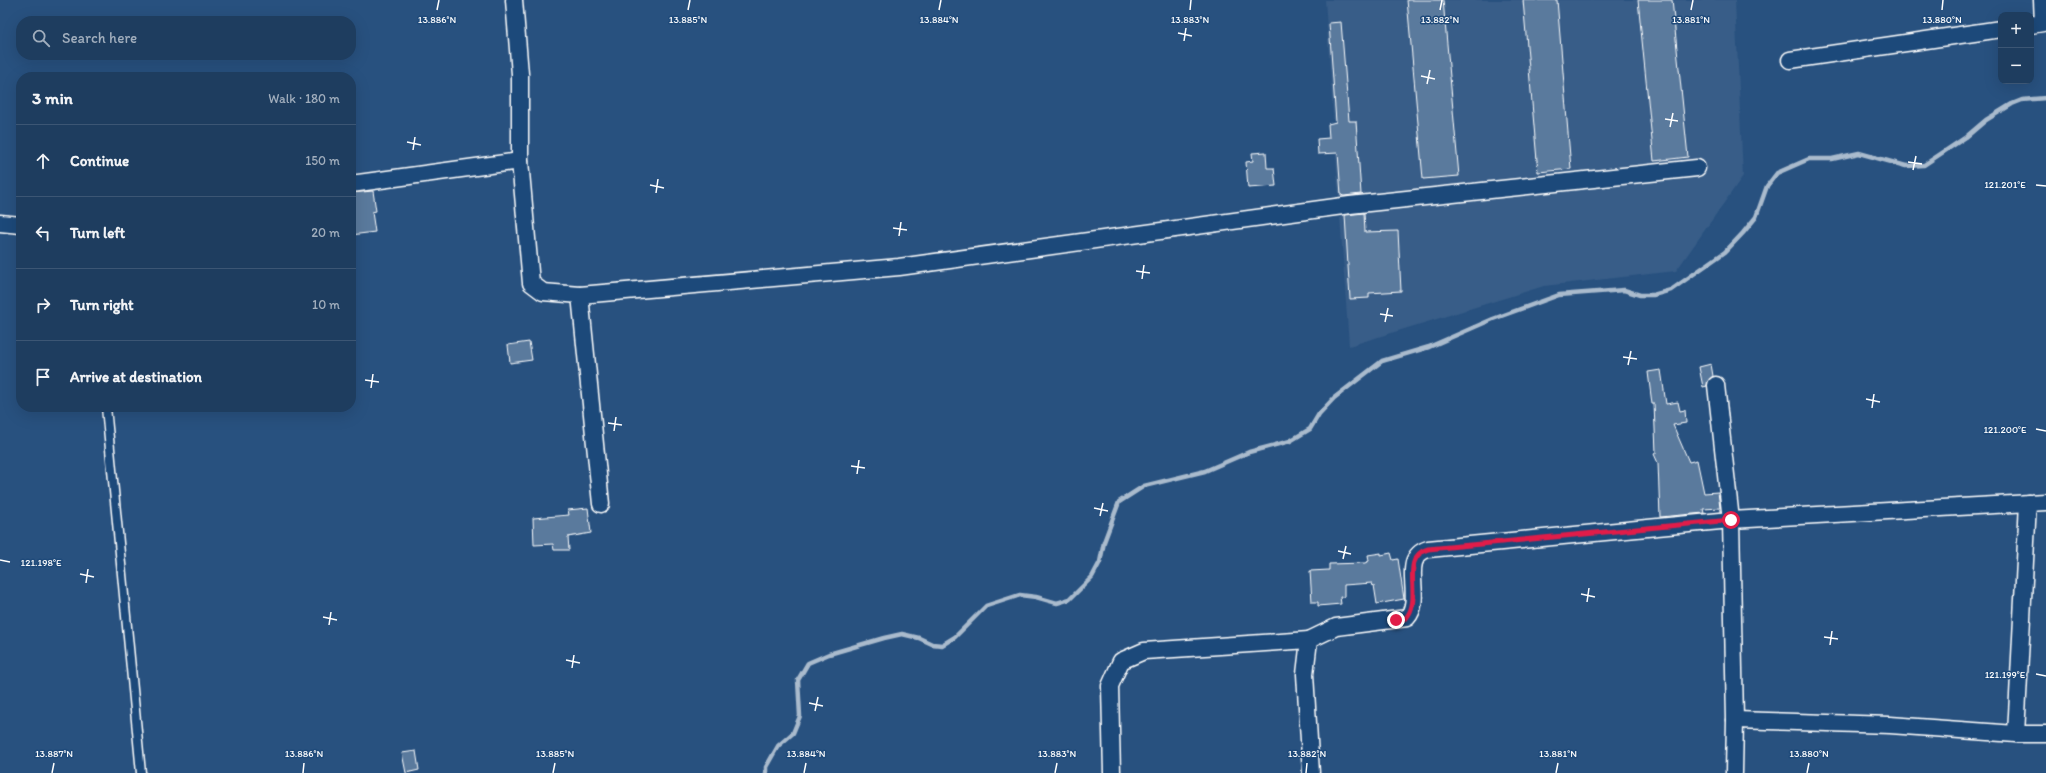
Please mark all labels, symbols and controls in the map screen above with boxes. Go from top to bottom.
map controls [1998,12,2034,84]
button: + [1998,12,2034,48]
text: 13.886°N [418,13,456,26]
text: 13.885°N [669,13,707,26]
text: 13.884°N [919,13,959,26]
text: 13.883°N [1171,13,1210,26]
text: 13.882°N [1421,13,1459,26]
text: 13.881°N [1672,13,1710,26]
text: 13.880°N [1922,13,1962,26]
search box [16,16,356,60]
icon: search [30,27,52,49]
text: Search here [62,29,137,47]
button: − [1998,48,2034,84]
text: 3 min [32,88,73,108]
text: Walk · 180 m [268,91,340,106]
icon: ahead [32,150,54,172]
text: Continue [70,152,129,170]
text: 150 m [305,153,340,168]
text: 121.201°E [1984,178,2026,191]
icon: left [32,222,54,244]
text: Turn left [70,224,125,242]
text: 20 m [311,225,340,240]
icon: right [32,294,54,316]
text: Turn right [70,296,134,314]
text: 10 m [312,297,340,312]
icon: arrive [32,366,54,388]
text: Arrive at destination [70,368,202,386]
text: 121.200°E [1983,423,2027,436]
route start [1722,511,1740,529]
text: 121.198°E [21,556,62,569]
route end [1387,611,1405,629]
text: 121.199°E [1985,668,2026,681]
text: 13.887°N [35,747,73,760]
text: 13.886°N [285,747,323,760]
text: 13.885°N [536,747,574,760]
text: 13.884°N [786,747,826,760]
text: 13.883°N [1038,747,1077,760]
text: 13.882°N [1288,747,1326,760]
text: 13.881°N [1539,747,1577,760]
text: 13.880°N [1789,747,1829,760]

